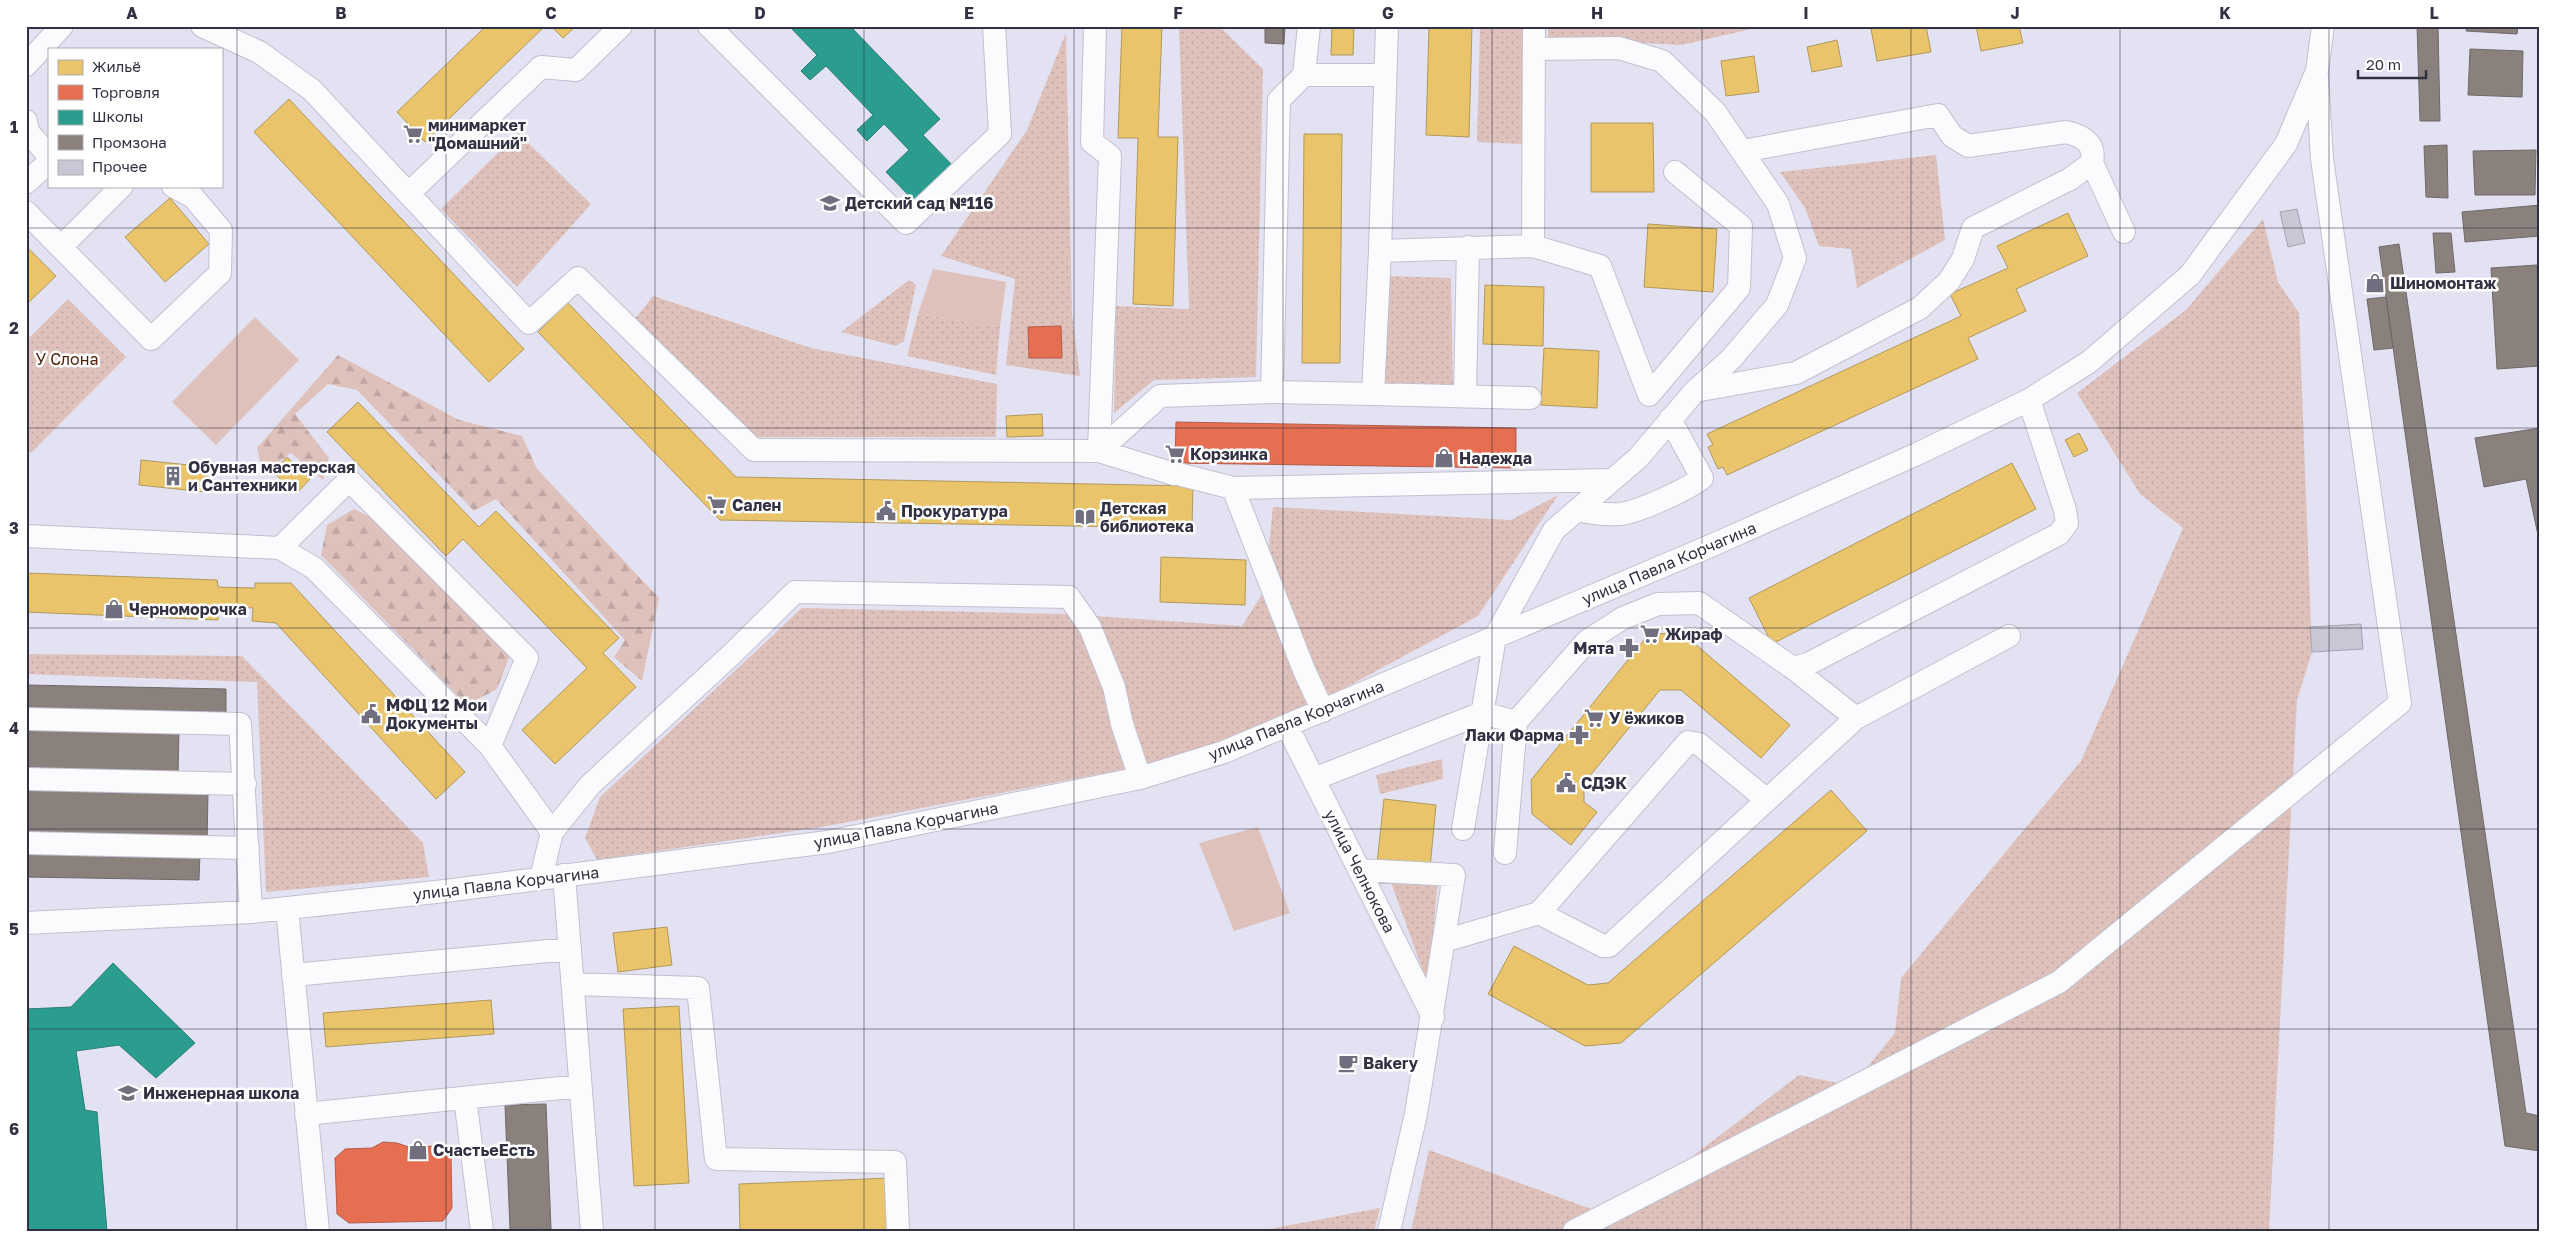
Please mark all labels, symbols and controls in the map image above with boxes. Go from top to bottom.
text: A [126,3,138,23]
text: B [335,3,347,23]
text: C [545,3,557,23]
text: D [754,3,766,23]
text: E [964,3,974,23]
text: F [1173,3,1183,23]
text: G [1382,3,1394,23]
text: H [1591,3,1603,23]
text: I [1803,3,1809,23]
text: J [2010,3,2020,23]
text: K [2219,3,2231,23]
text: L [2429,3,2439,23]
legend [48,48,222,188]
scale bar [2358,48,2426,80]
text: 20 m [2366,55,2401,73]
text: Жильё [92,57,141,75]
text: Торговля [92,83,160,101]
text: Школы [92,107,143,125]
place label: минимаркет "Домашний" [428,115,527,153]
text: 1 [10,117,18,137]
supermarket icon: минимаркет "Домашний" [402,123,424,145]
text: Промзона [92,133,167,151]
text: Прочее [92,157,148,175]
school or university icon: Детский сад №116 [819,192,841,214]
place label: Детский сад №116 [845,193,993,213]
shop icon: Шиномонтаж [2364,272,2386,294]
place label: Шиномонтаж [2390,273,2496,293]
text: 2 [9,318,19,338]
park label: У Слона [36,349,98,369]
supermarket icon: Корзинка [1164,443,1186,465]
place label: Корзинка [1190,444,1268,464]
shop icon: Надежда [1433,447,1455,469]
place label: Надежда [1459,448,1532,468]
place label: Обувная мастерская и Сантехники [188,457,355,495]
building icon: Обувная мастерская и Сантехники [162,465,184,487]
supermarket icon: Сален [706,494,728,516]
place label: Сален [732,495,781,515]
place label: Детская библиотека [1100,498,1194,536]
public building icon: Прокуратура [875,500,897,522]
place label: Прокуратура [901,501,1008,521]
library icon: Детская библиотека [1074,506,1096,528]
street label: улица Павла Корчагина [1579,517,1759,609]
text: 3 [9,518,19,538]
shop icon: Черноморочка [103,598,125,620]
place label: Черноморочка [129,599,247,619]
supermarket icon: Жираф [1639,623,1661,645]
place label: Жираф [1665,624,1723,644]
pharmacy icon: Мята [1618,637,1640,659]
place label: Мята [1573,638,1614,658]
street label: улица Павла Корчагина [1205,676,1387,764]
place label: МФЦ 12 Мои Документы [386,695,487,733]
public building icon: МФЦ 12 Мои Документы [360,703,382,725]
supermarket icon: У ёжиков [1583,707,1605,729]
place label: У ёжиков [1609,708,1684,728]
text: 4 [9,718,19,738]
pharmacy icon: Лаки Фарма [1568,724,1590,746]
place label: Лаки Фарма [1465,725,1564,745]
public building icon: СДЭК [1555,772,1577,794]
place label: СДЭК [1581,773,1627,793]
street label: улица Павла Корчагина [812,797,1000,853]
street label: улица Челнокова [1320,806,1400,936]
street label: улица Павла Корчагина [412,862,600,904]
text: 5 [9,919,19,939]
cafe icon: Bakery [1337,1052,1359,1074]
place label: Bakery [1363,1053,1419,1073]
school or university icon: Инженерная школа [117,1082,139,1104]
place label: Инженерная школа [143,1083,299,1103]
text: 6 [9,1119,19,1139]
shop icon: СчастьеЕсть [407,1139,429,1161]
place label: СчастьеЕсть [433,1140,535,1160]

